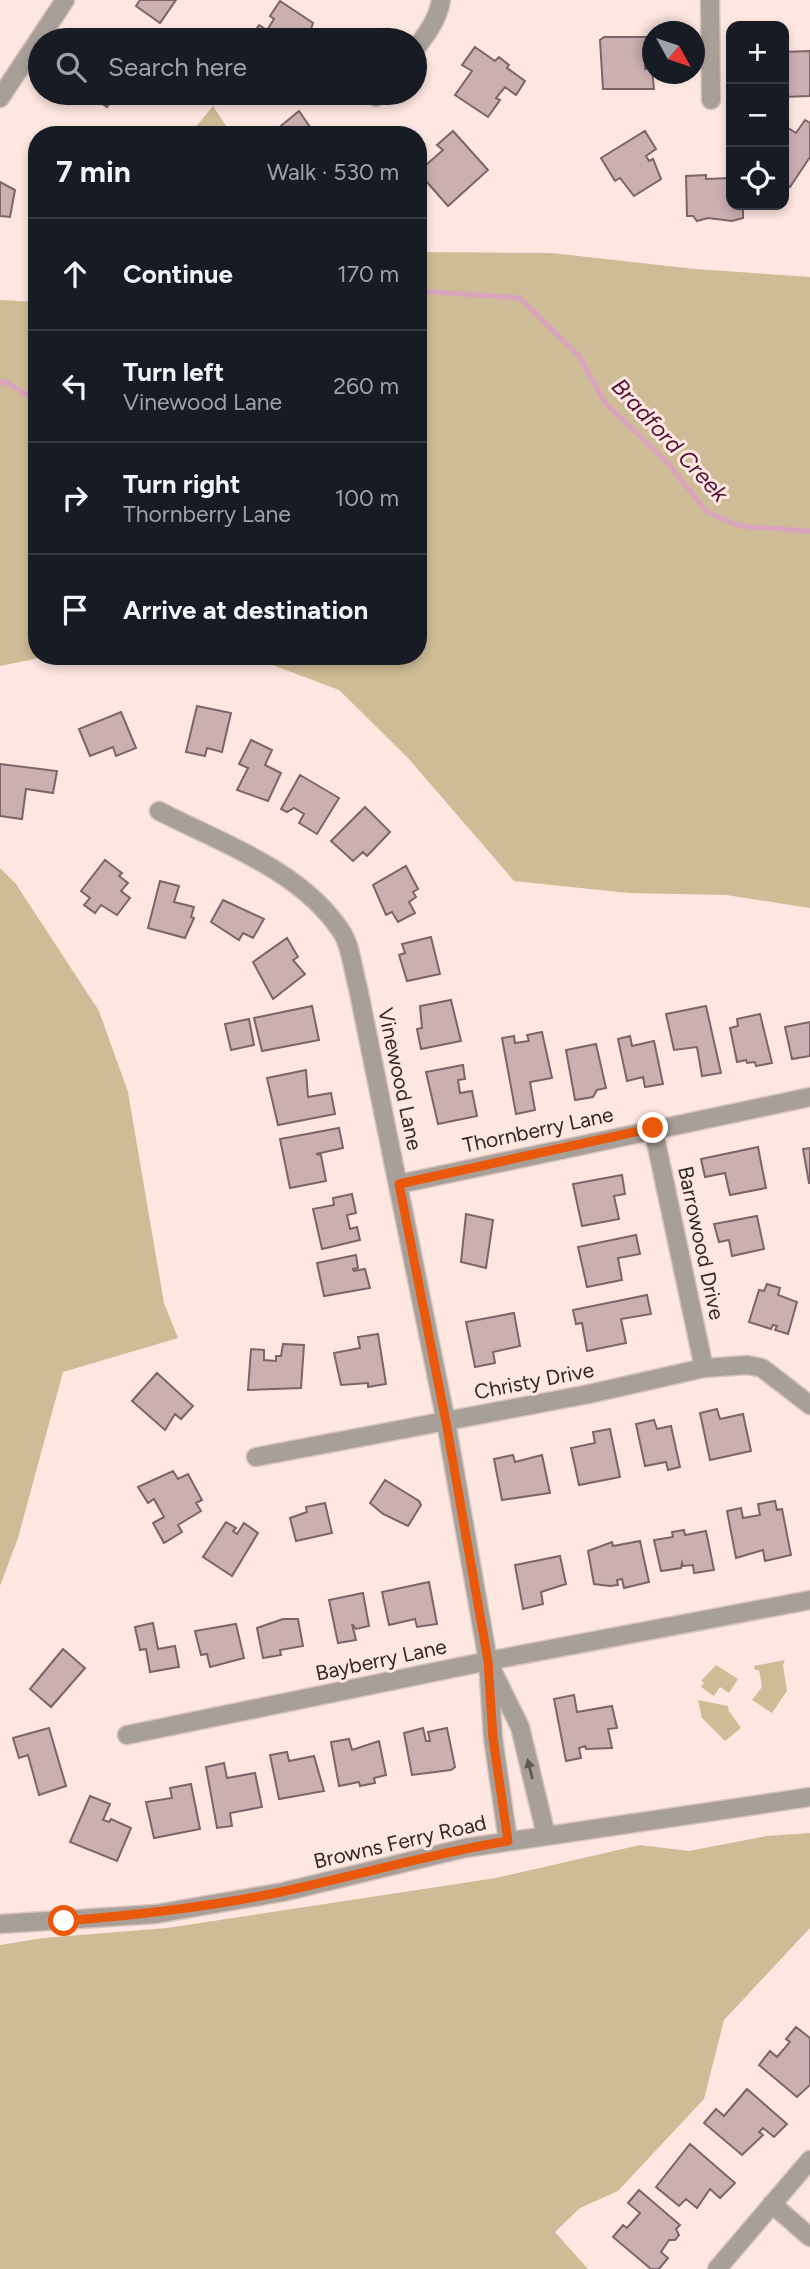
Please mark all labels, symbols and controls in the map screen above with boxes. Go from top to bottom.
north arrow [642,21,705,84]
map controls [726,21,789,210]
button: + [726,21,789,84]
search box [28,28,427,105]
icon: search [52,48,90,86]
text: Search here [108,51,247,83]
button: − [726,84,789,147]
button: locate [726,147,789,210]
text: 7 min [56,153,131,190]
text: Walk · 530 m [267,158,399,186]
icon: ahead [56,255,94,293]
text: Continue [123,258,233,290]
text: 170 m [337,260,399,288]
text: Turn left [123,356,224,388]
icon: left [56,367,94,405]
text: 260 m [333,372,399,400]
water label: Bradford Creek [606,373,735,508]
text: Vinewood Lane [123,388,282,416]
text: Turn right [123,468,240,500]
icon: right [56,479,94,517]
text: 100 m [335,484,399,512]
text: Thornberry Lane [123,500,291,528]
icon: arrive [56,591,94,629]
text: Arrive at destination [123,594,368,626]
street label: Vinewood Lane [373,1005,428,1153]
street label: Thornberry Lane [460,1101,615,1158]
route end [637,1112,668,1143]
street label: Barrowood Drive [673,1164,730,1322]
street label: Christy Drive [472,1357,596,1404]
street label: Bayberry Lane [313,1633,449,1686]
one-way arrow [524,1758,535,1780]
street label: Browns Ferry Road [311,1809,489,1874]
route start [48,1905,79,1936]

